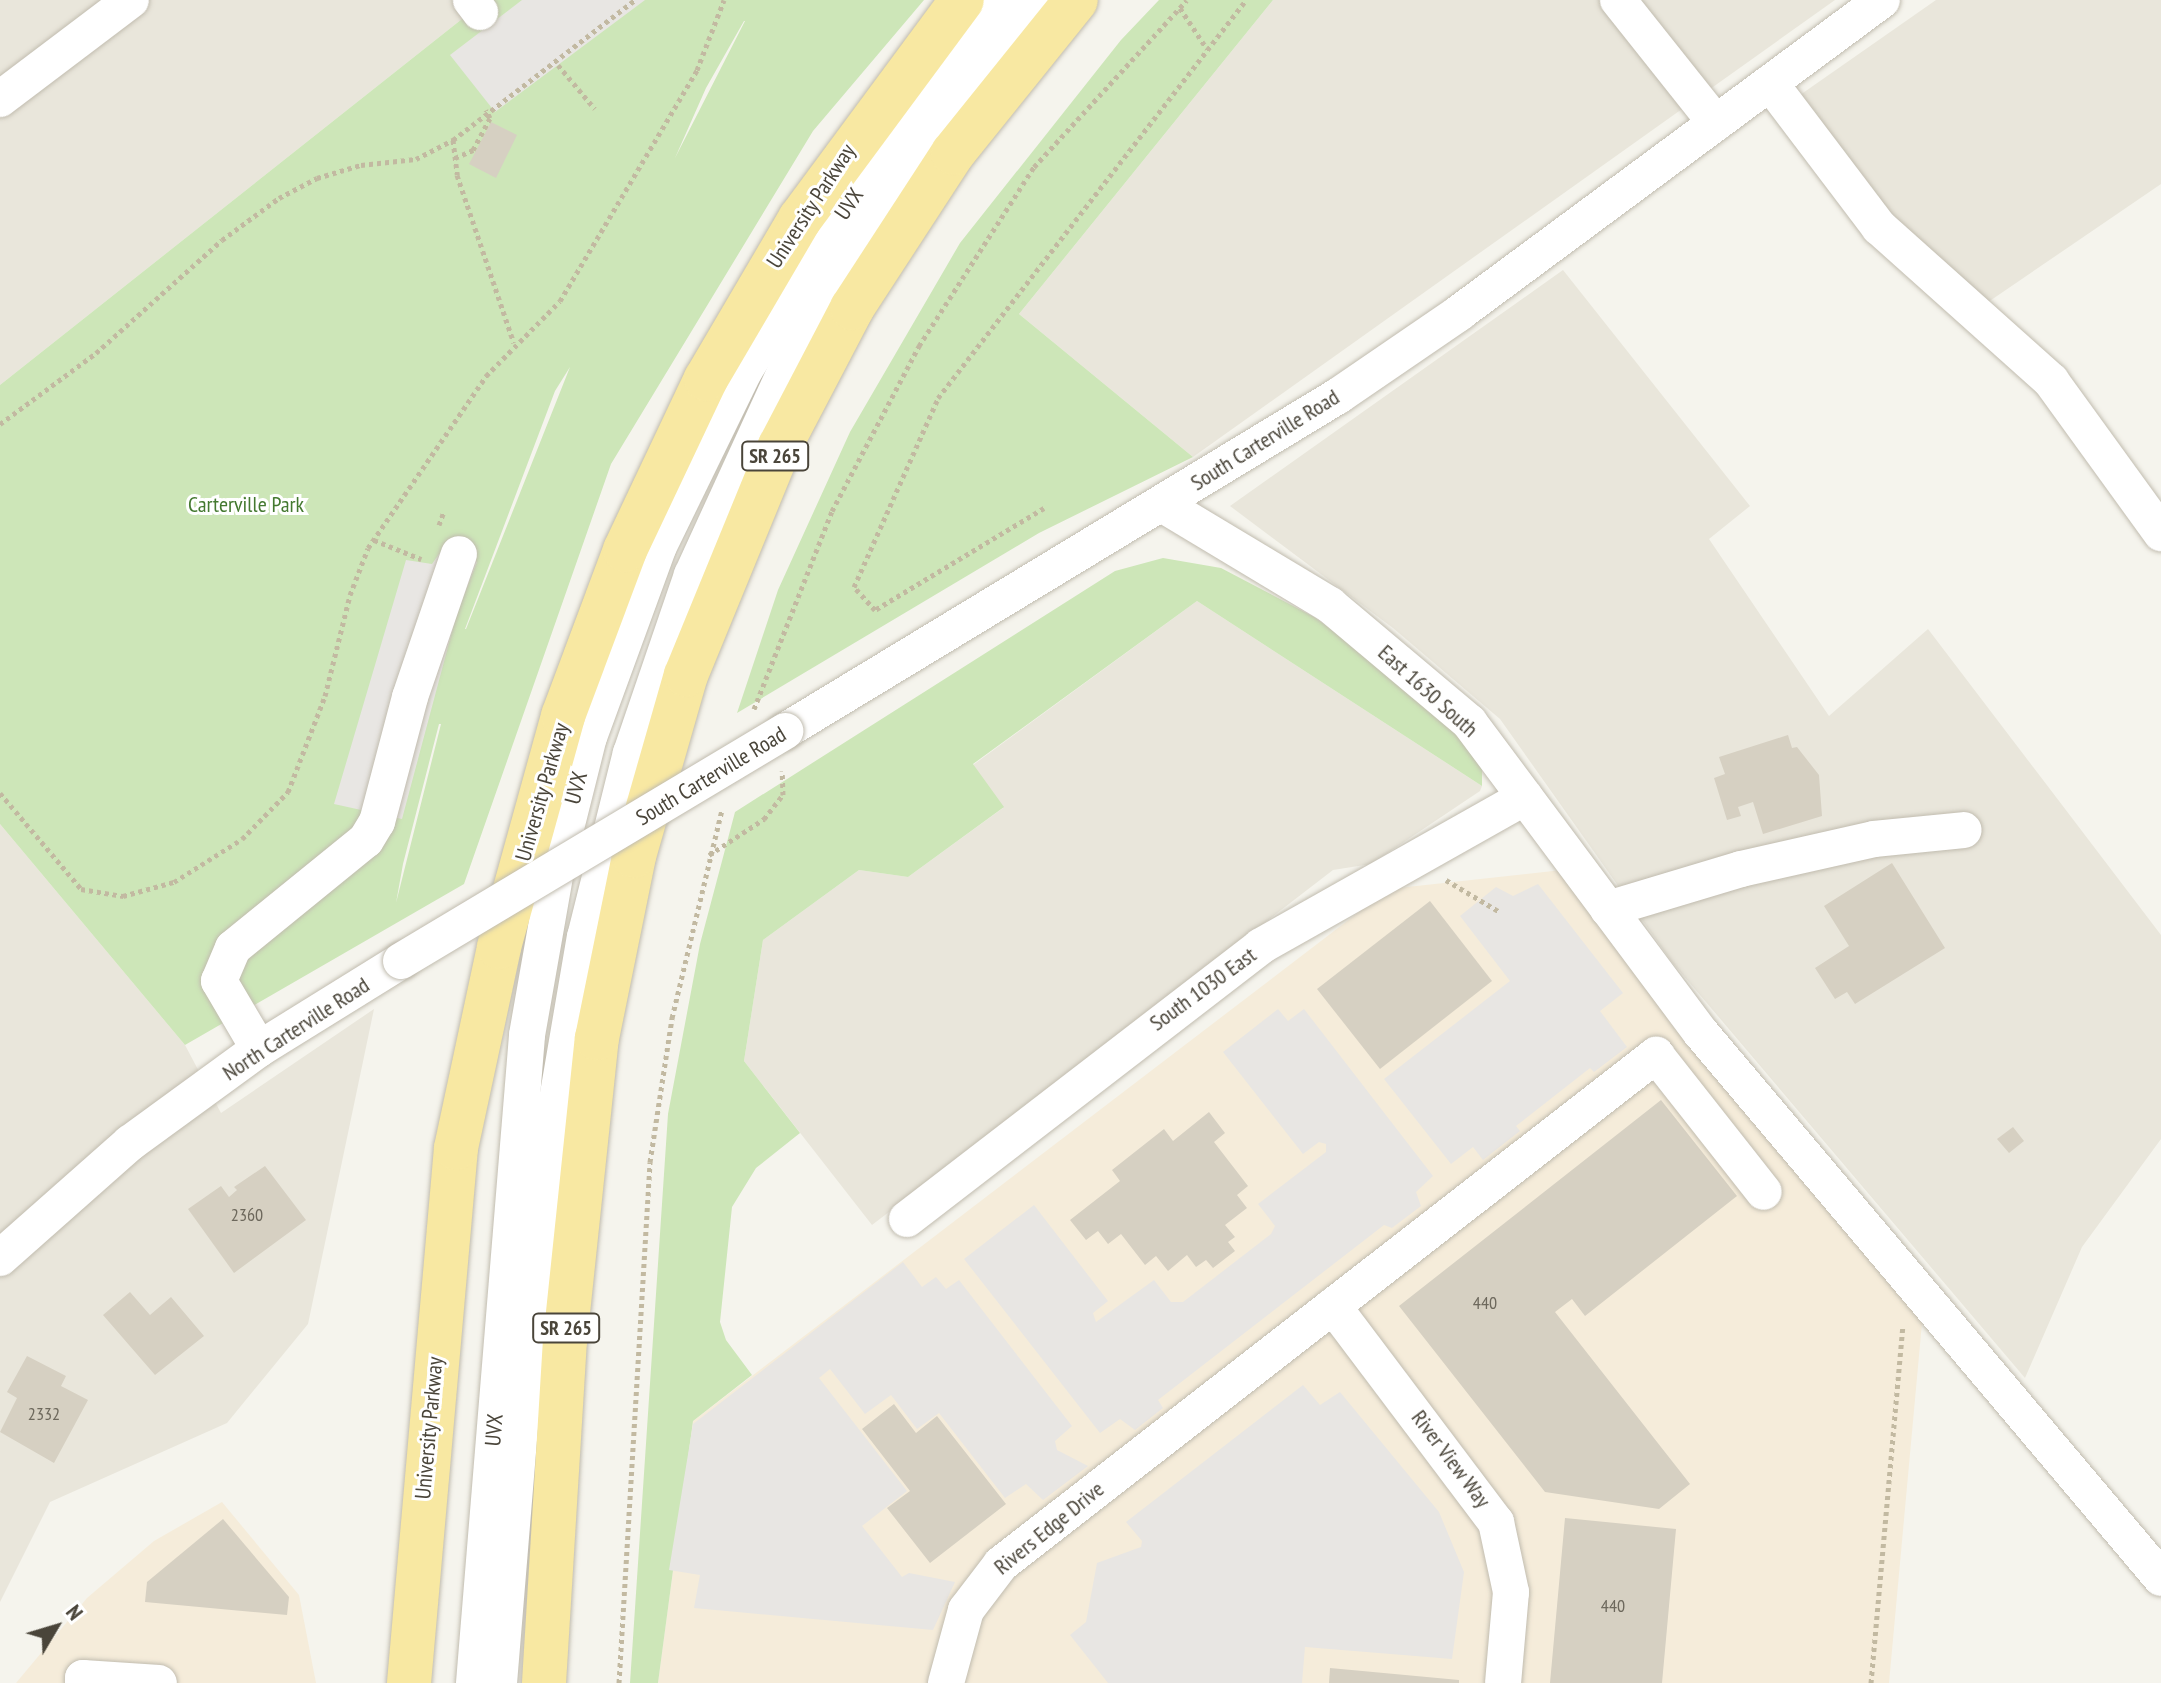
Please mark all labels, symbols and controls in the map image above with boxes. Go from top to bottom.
street label: University Parkway [761,139,861,273]
street label: UVX [829,183,869,225]
street label: South Carterville Road [1186,384,1344,496]
road number: SR 265 [741,440,809,472]
park label: Carterville Park [188,492,304,518]
street label: East 1630 South [1373,639,1483,743]
street label: University Parkway [510,719,574,865]
street label: South Carterville Road [631,721,791,831]
street label: UVX [559,769,593,807]
street label: South 1030 East [1145,942,1261,1036]
street label: North Carterville Road [218,972,374,1086]
house number: 2360 [231,1204,263,1226]
house number: 440 [1473,1292,1497,1314]
road number: SR 265 [532,1312,600,1344]
street label: University Parkway [410,1355,448,1501]
house number: 2332 [28,1403,60,1425]
street label: River View Way [1405,1405,1497,1513]
street label: UVX [479,1413,509,1447]
street label: Rivers Edge Drive [989,1476,1109,1580]
north arrow [16,1587,96,1667]
house number: 440 [1601,1595,1625,1617]
text: N [60,1599,90,1626]

